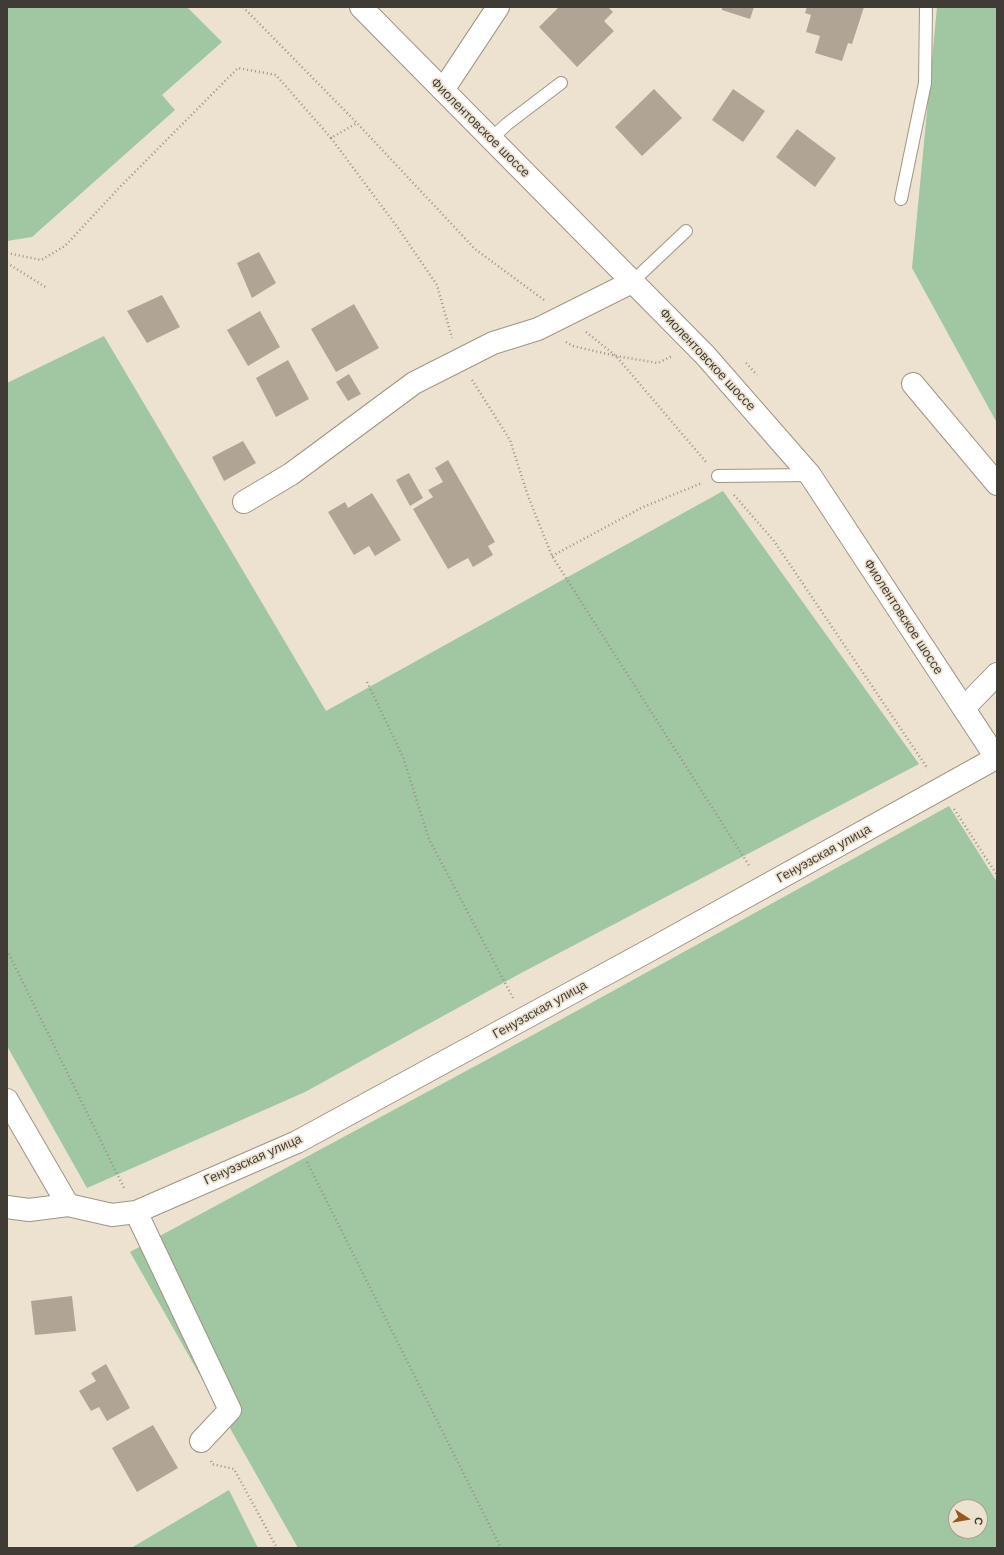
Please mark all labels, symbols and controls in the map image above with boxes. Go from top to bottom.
street label: Фиолентовское шоссе [427,75,533,181]
street label: Фиолентовское шоссе [656,306,758,414]
street label: Фиолентовское шоссе [860,556,946,678]
street label: Генуэзская улица [774,822,874,886]
street label: Генуэзская улица [490,978,590,1042]
street label: Генуэзская улица [202,1131,304,1189]
north arrow [948,1499,988,1539]
text: С [972,1516,985,1526]

